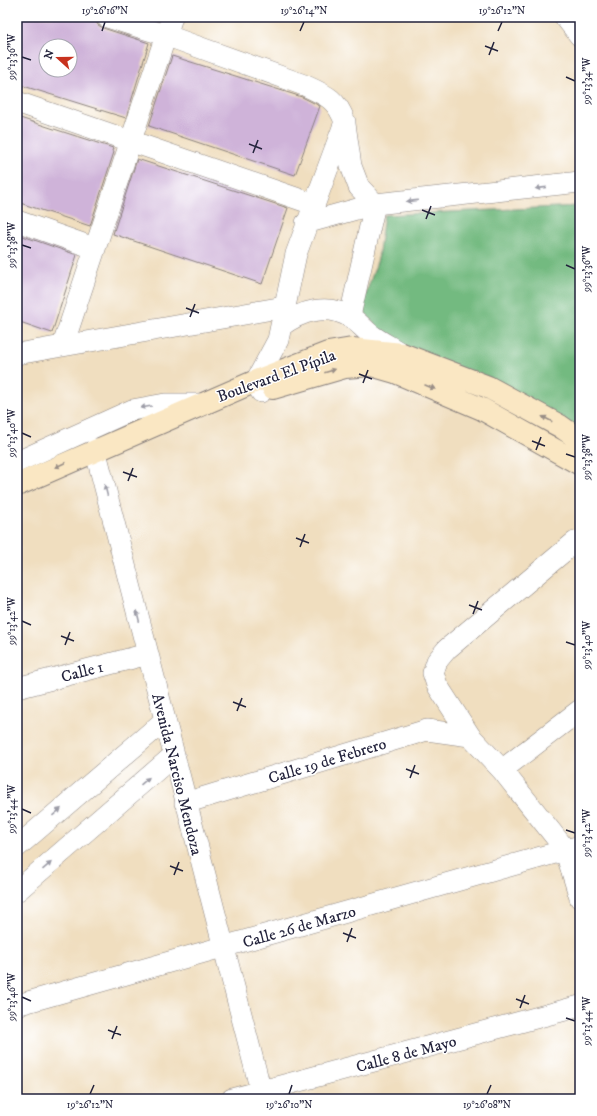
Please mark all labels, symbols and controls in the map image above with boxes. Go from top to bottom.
text: 19°26'16"N [82,5,128,17]
text: 19°26'14"N [280,5,328,17]
text: 19°26'12"N [479,5,525,17]
text: 99°13'36"W [6,33,18,81]
north arrow [38,38,78,78]
text: N [41,48,58,61]
text: 99°13'34"W [581,57,593,105]
one-way arrow [535,184,547,191]
one-way arrow [406,197,418,204]
text: 99°13'38"W [6,221,18,269]
text: 99°13'36"W [581,245,593,293]
street label: Boulevard El Pípila [214,345,339,407]
one-way arrow [325,368,337,374]
one-way arrow [425,385,437,391]
one-way arrow [140,405,152,411]
text: 99°13'40"W [6,408,18,458]
one-way arrow [542,415,553,422]
text: 99°13'38"W [581,433,593,481]
one-way arrow [54,462,65,468]
one-way arrow [102,484,108,496]
text: 99°13'42"W [6,596,18,646]
one-way arrow [135,610,141,622]
text: 99°13'40"W [581,620,593,670]
street label: Calle 1 [59,657,106,687]
street label: Avenida Narciso Mendoza [147,691,207,857]
street label: Calle 19 de Febrero [266,733,389,788]
one-way arrow [140,776,150,786]
text: 99°13'44"W [6,784,18,834]
one-way arrow [52,808,63,817]
text: 99°13'42"W [581,808,593,858]
one-way arrow [41,861,52,870]
street label: Calle 26 de Marzo [240,901,358,953]
text: 99°13'46"W [6,972,18,1022]
text: 99°13'44"W [581,996,593,1046]
street label: Calle 8 de Mayo [354,1031,459,1077]
text: 19°26'12"N [67,1099,113,1111]
text: 19°26'10"N [266,1099,312,1111]
text: 19°26'08"N [463,1099,511,1111]

